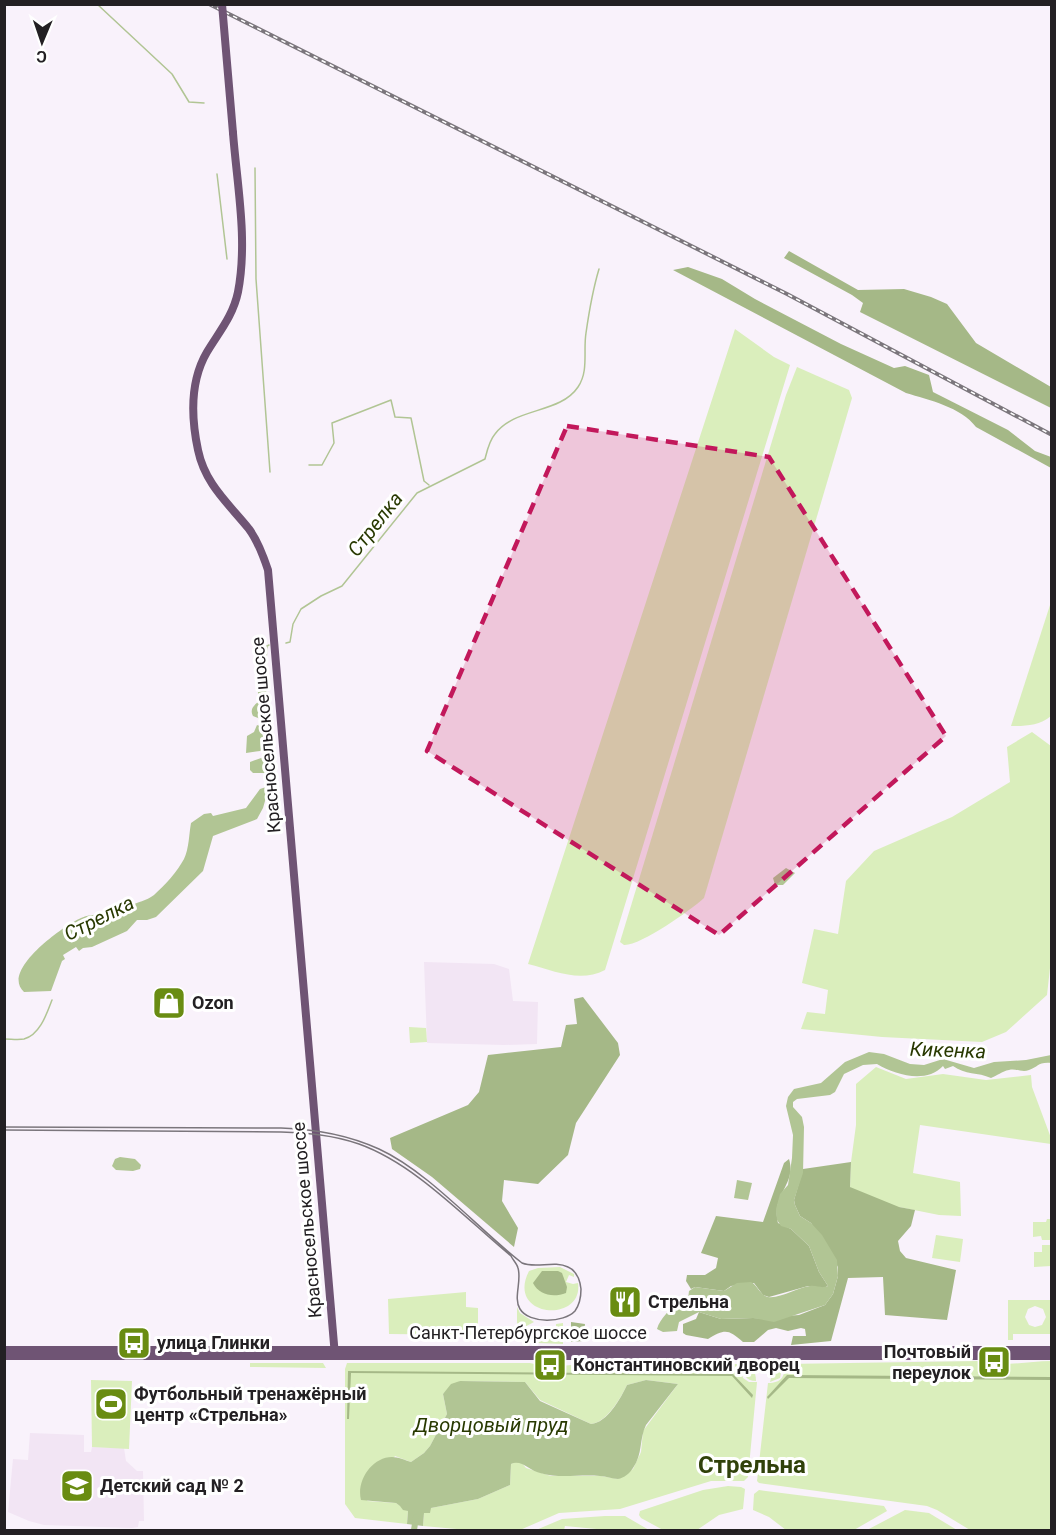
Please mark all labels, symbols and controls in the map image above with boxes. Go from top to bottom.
north arrow [12,12,72,72]
text: С [36,47,47,66]
water label: Стрелка [342,487,408,561]
street label: Красносельское шоссе [246,636,285,834]
water label: Стрелка [60,890,138,946]
shop icon: Ozon [151,985,187,1021]
place label: Ozon [192,992,234,1013]
water label: Кикенка [909,1037,987,1063]
street label: Красносельское шоссе [287,1121,326,1319]
restaurant icon: Стрельна [607,1284,643,1320]
place label: Стрельна [648,1291,729,1312]
street label: Санкт-Петербургское шоссе [409,1322,647,1343]
bus stop icon: улица Глинки [116,1325,152,1361]
place label: улица Глинки [157,1332,270,1353]
place label: Почтовый переулок [884,1341,972,1383]
bus stop icon: Почтовый переулок [976,1344,1012,1380]
bus stop icon: Константиновский дворец [532,1347,568,1383]
place label: Константиновский дворец [573,1354,800,1375]
place label: Футбольный тренажёрный центр «Стрельна» [134,1383,367,1425]
sports icon: Футбольный тренажёрный центр «Стрельна» [93,1386,129,1422]
water label: Дворцовый пруд [412,1413,568,1437]
district label: Стрельна [698,1451,806,1479]
school or university icon: Детский сад № 2 [59,1468,95,1504]
place label: Детский сад № 2 [100,1475,244,1496]

